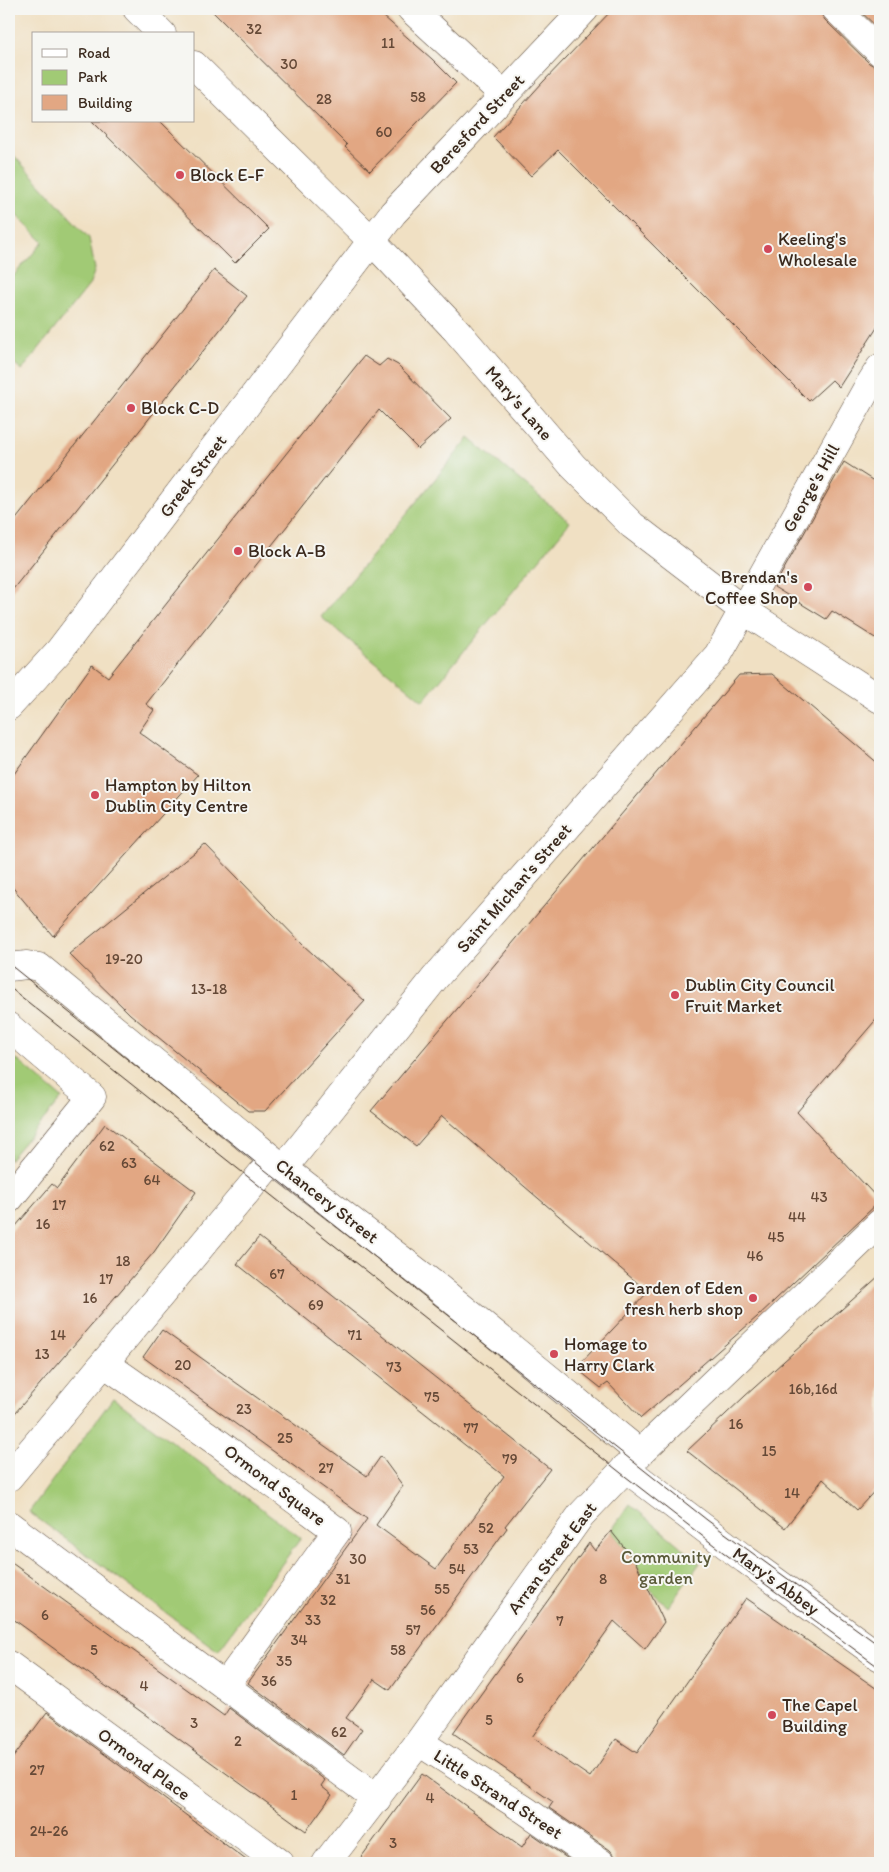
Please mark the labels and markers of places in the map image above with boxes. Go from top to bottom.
place label: Block E-F [190,164,265,186]
marker: Block E-F [174,169,186,181]
place label: Keeling's Wholesale [778,228,857,271]
marker: Keeling's Wholesale [762,243,774,255]
place label: Block C-D [141,397,219,419]
marker: Block C-D [125,402,137,414]
place label: Block A-B [248,540,326,562]
marker: Block A-B [232,545,244,557]
place label: Brendan's Coffee Shop [705,566,798,609]
marker: Brendan's Coffee Shop [802,581,814,593]
place label: Hampton by Hilton Dublin City Centre [105,774,251,817]
marker: Hampton by Hilton Dublin City Centre [89,789,101,801]
place label: Dublin City Council Fruit Market [685,974,835,1017]
marker: Dublin City Council Fruit Market [669,989,681,1001]
place label: Garden of Eden fresh herb shop [623,1277,743,1320]
marker: Garden of Eden fresh herb shop [747,1292,759,1304]
place label: Homage to Harry Clark [564,1333,655,1376]
marker: Homage to Harry Clark [548,1348,560,1360]
place label: The Capel Building [782,1694,858,1737]
marker: The Capel Building [766,1709,778,1721]

